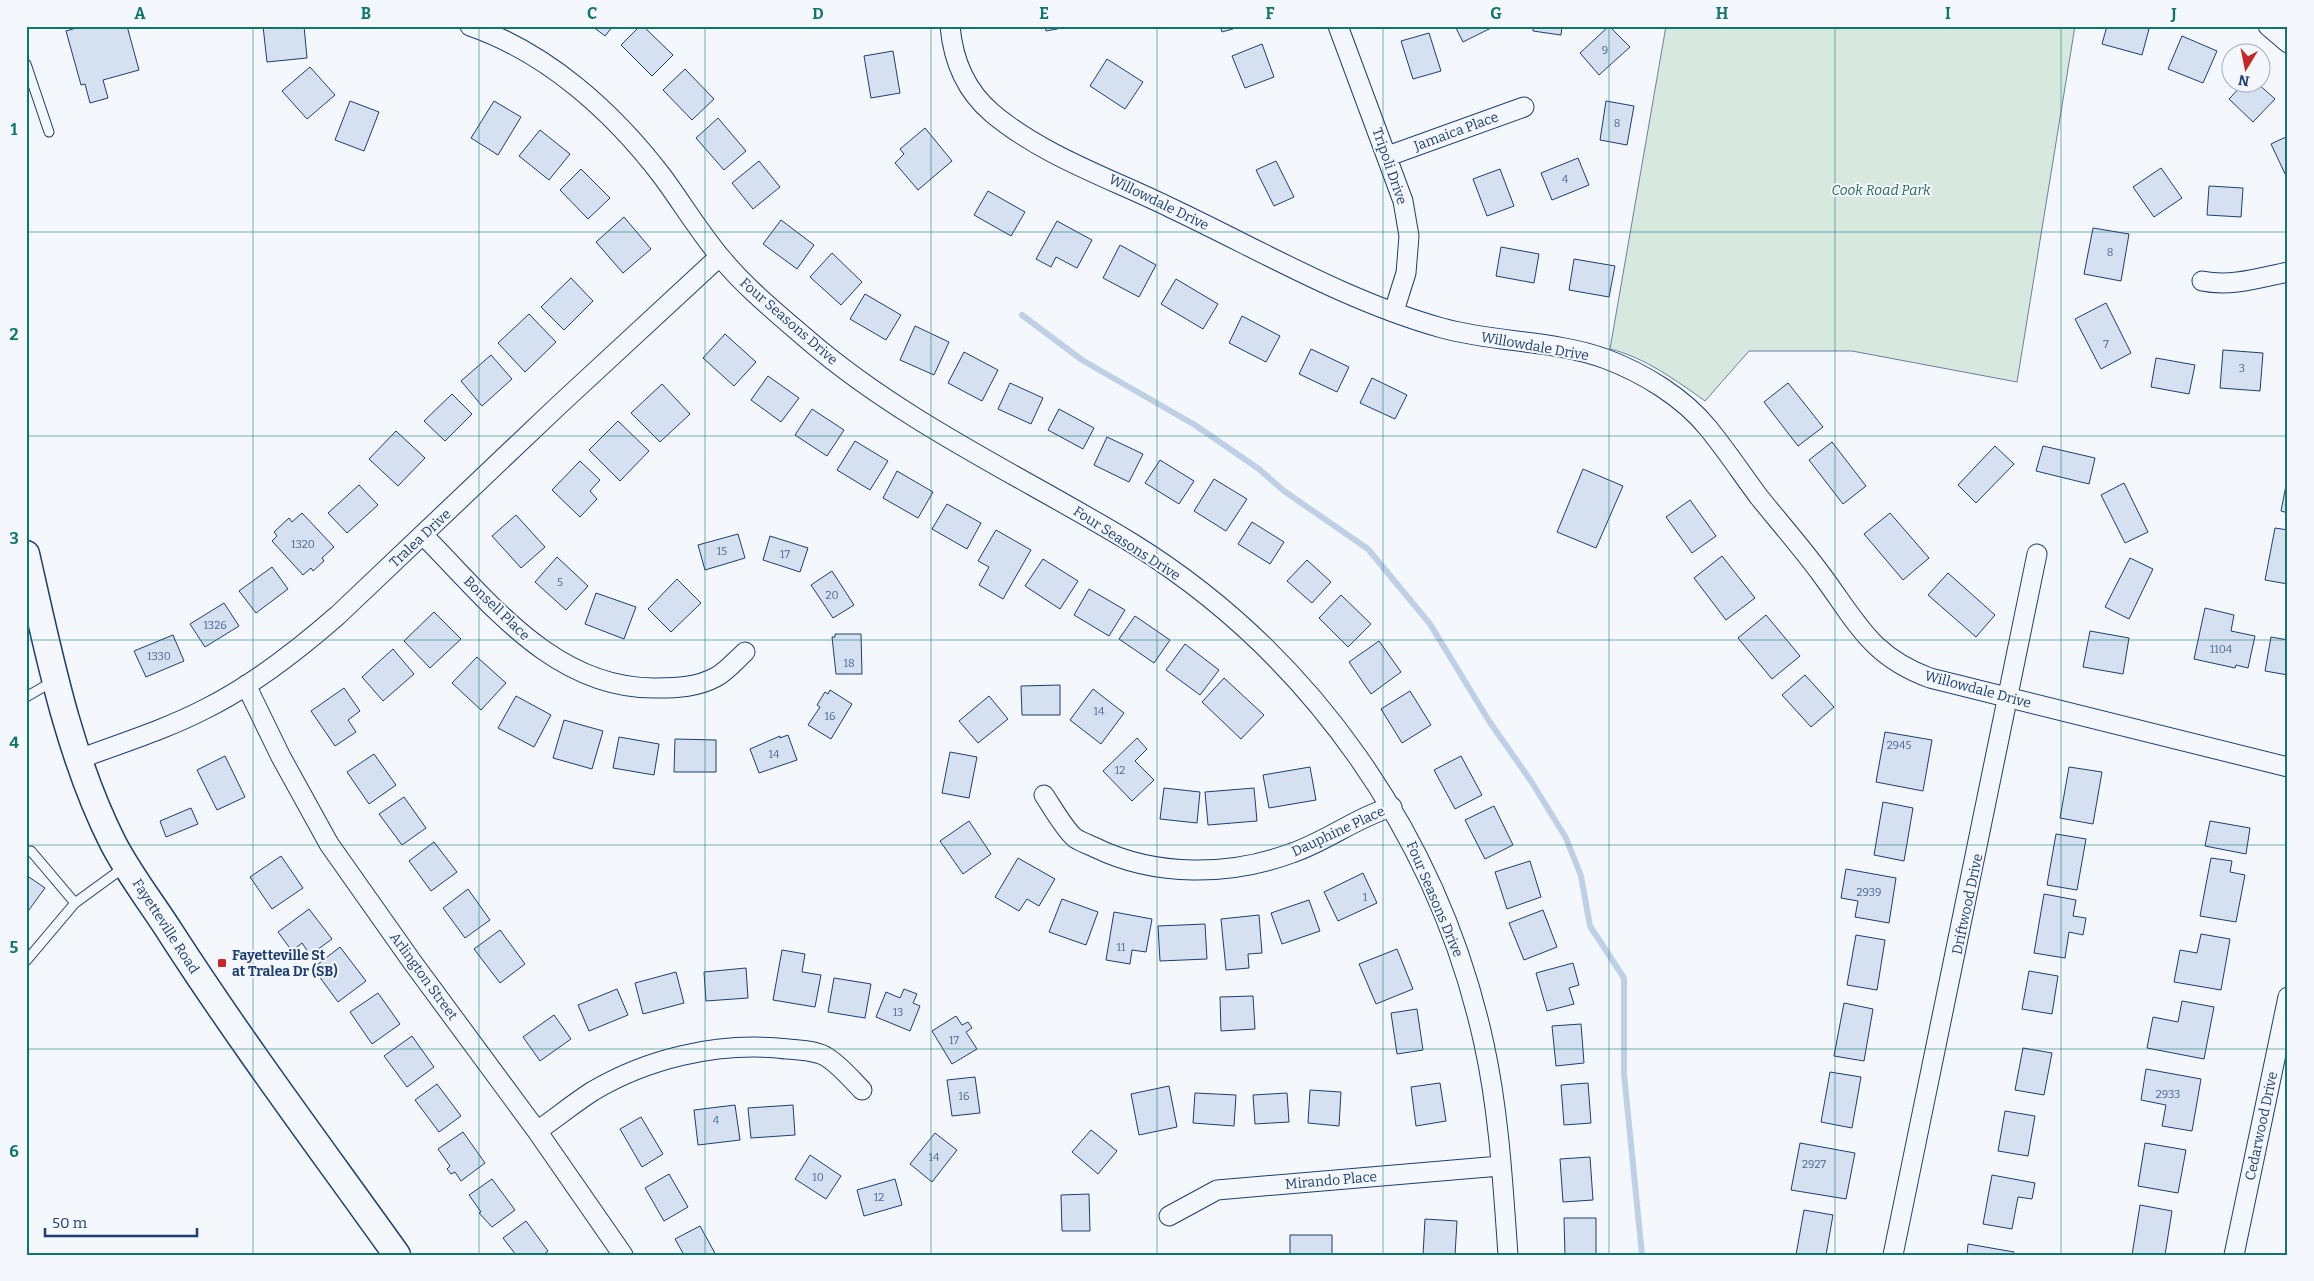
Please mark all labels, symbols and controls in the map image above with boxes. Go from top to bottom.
text: A [134,4,146,23]
text: B [361,4,371,23]
text: C [587,4,597,23]
text: D [812,4,824,23]
text: E [1039,4,1049,23]
text: F [1266,4,1275,23]
text: G [1490,4,1502,23]
text: H [1716,4,1729,23]
text: I [1945,4,1951,23]
text: J [2170,4,2177,23]
north arrow [2222,42,2272,92]
house number: 9 [1602,44,1608,57]
text: N [2237,71,2251,90]
street label: Jamaica Place [1411,108,1501,155]
house number: 8 [1614,117,1620,130]
text: 1 [11,120,18,139]
street label: Tripoli Drive [1368,126,1411,207]
street label: Willowdale Drive [1106,171,1212,234]
house number: 4 [1562,173,1569,186]
park label: Cook Road Park [1831,182,1931,199]
house number: 8 [2107,246,2113,259]
street label: Four Seasons Drive [736,274,841,368]
text: 2 [9,325,19,344]
street label: Willowdale Drive [1480,329,1590,364]
house number: 7 [2103,338,2109,351]
house number: 3 [2239,362,2245,375]
street label: Four Seasons Drive [1070,503,1183,584]
street label: Tralea Drive [386,506,455,571]
text: 3 [9,529,19,548]
house number: 1320 [291,538,315,551]
house number: 15 [717,545,727,558]
house number: 17 [780,548,790,561]
street label: Bonsell Place [460,573,533,644]
house number: 5 [557,576,563,589]
house number: 20 [825,589,839,602]
house number: 1326 [203,619,227,632]
house number: 1104 [2210,643,2233,656]
house number: 1330 [147,650,171,663]
house number: 18 [843,657,855,670]
street label: Willowdale Drive [1923,667,2033,712]
house number: 14 [1094,705,1105,718]
house number: 16 [825,710,835,723]
text: 4 [9,733,19,752]
house number: 2945 [1887,739,1911,752]
house number: 14 [769,748,780,761]
house number: 12 [1115,764,1125,777]
street label: Dauphine Place [1289,802,1388,860]
street label: Four Seasons Drive [1402,839,1467,960]
street label: Driftwood Drive [1949,852,1986,956]
street label: Fayetteville Road [129,876,203,977]
house number: 2939 [1857,886,1881,899]
house number: 1 [1363,891,1368,904]
street label: Arlington Street [386,929,461,1024]
text: 5 [10,938,19,957]
house number: 11 [1117,941,1126,954]
place label: Fayetteville St at Tralea Dr (SB) [232,947,338,980]
marker: Fayetteville St at Tralea Dr (SB) [216,957,228,969]
house number: 13 [893,1006,903,1019]
house number: 17 [949,1034,959,1047]
street label: Cedarwood Drive [2242,1070,2281,1182]
house number: 2933 [2156,1088,2180,1101]
house number: 16 [959,1090,969,1103]
house number: 4 [713,1114,720,1127]
text: 6 [9,1142,19,1161]
house number: 14 [929,1151,940,1164]
house number: 2927 [1802,1158,1826,1171]
street label: Mirando Place [1284,1168,1378,1193]
house number: 10 [812,1171,824,1184]
house number: 12 [874,1191,884,1204]
scale bar [45,1206,198,1238]
text: 50 m [52,1214,88,1232]

